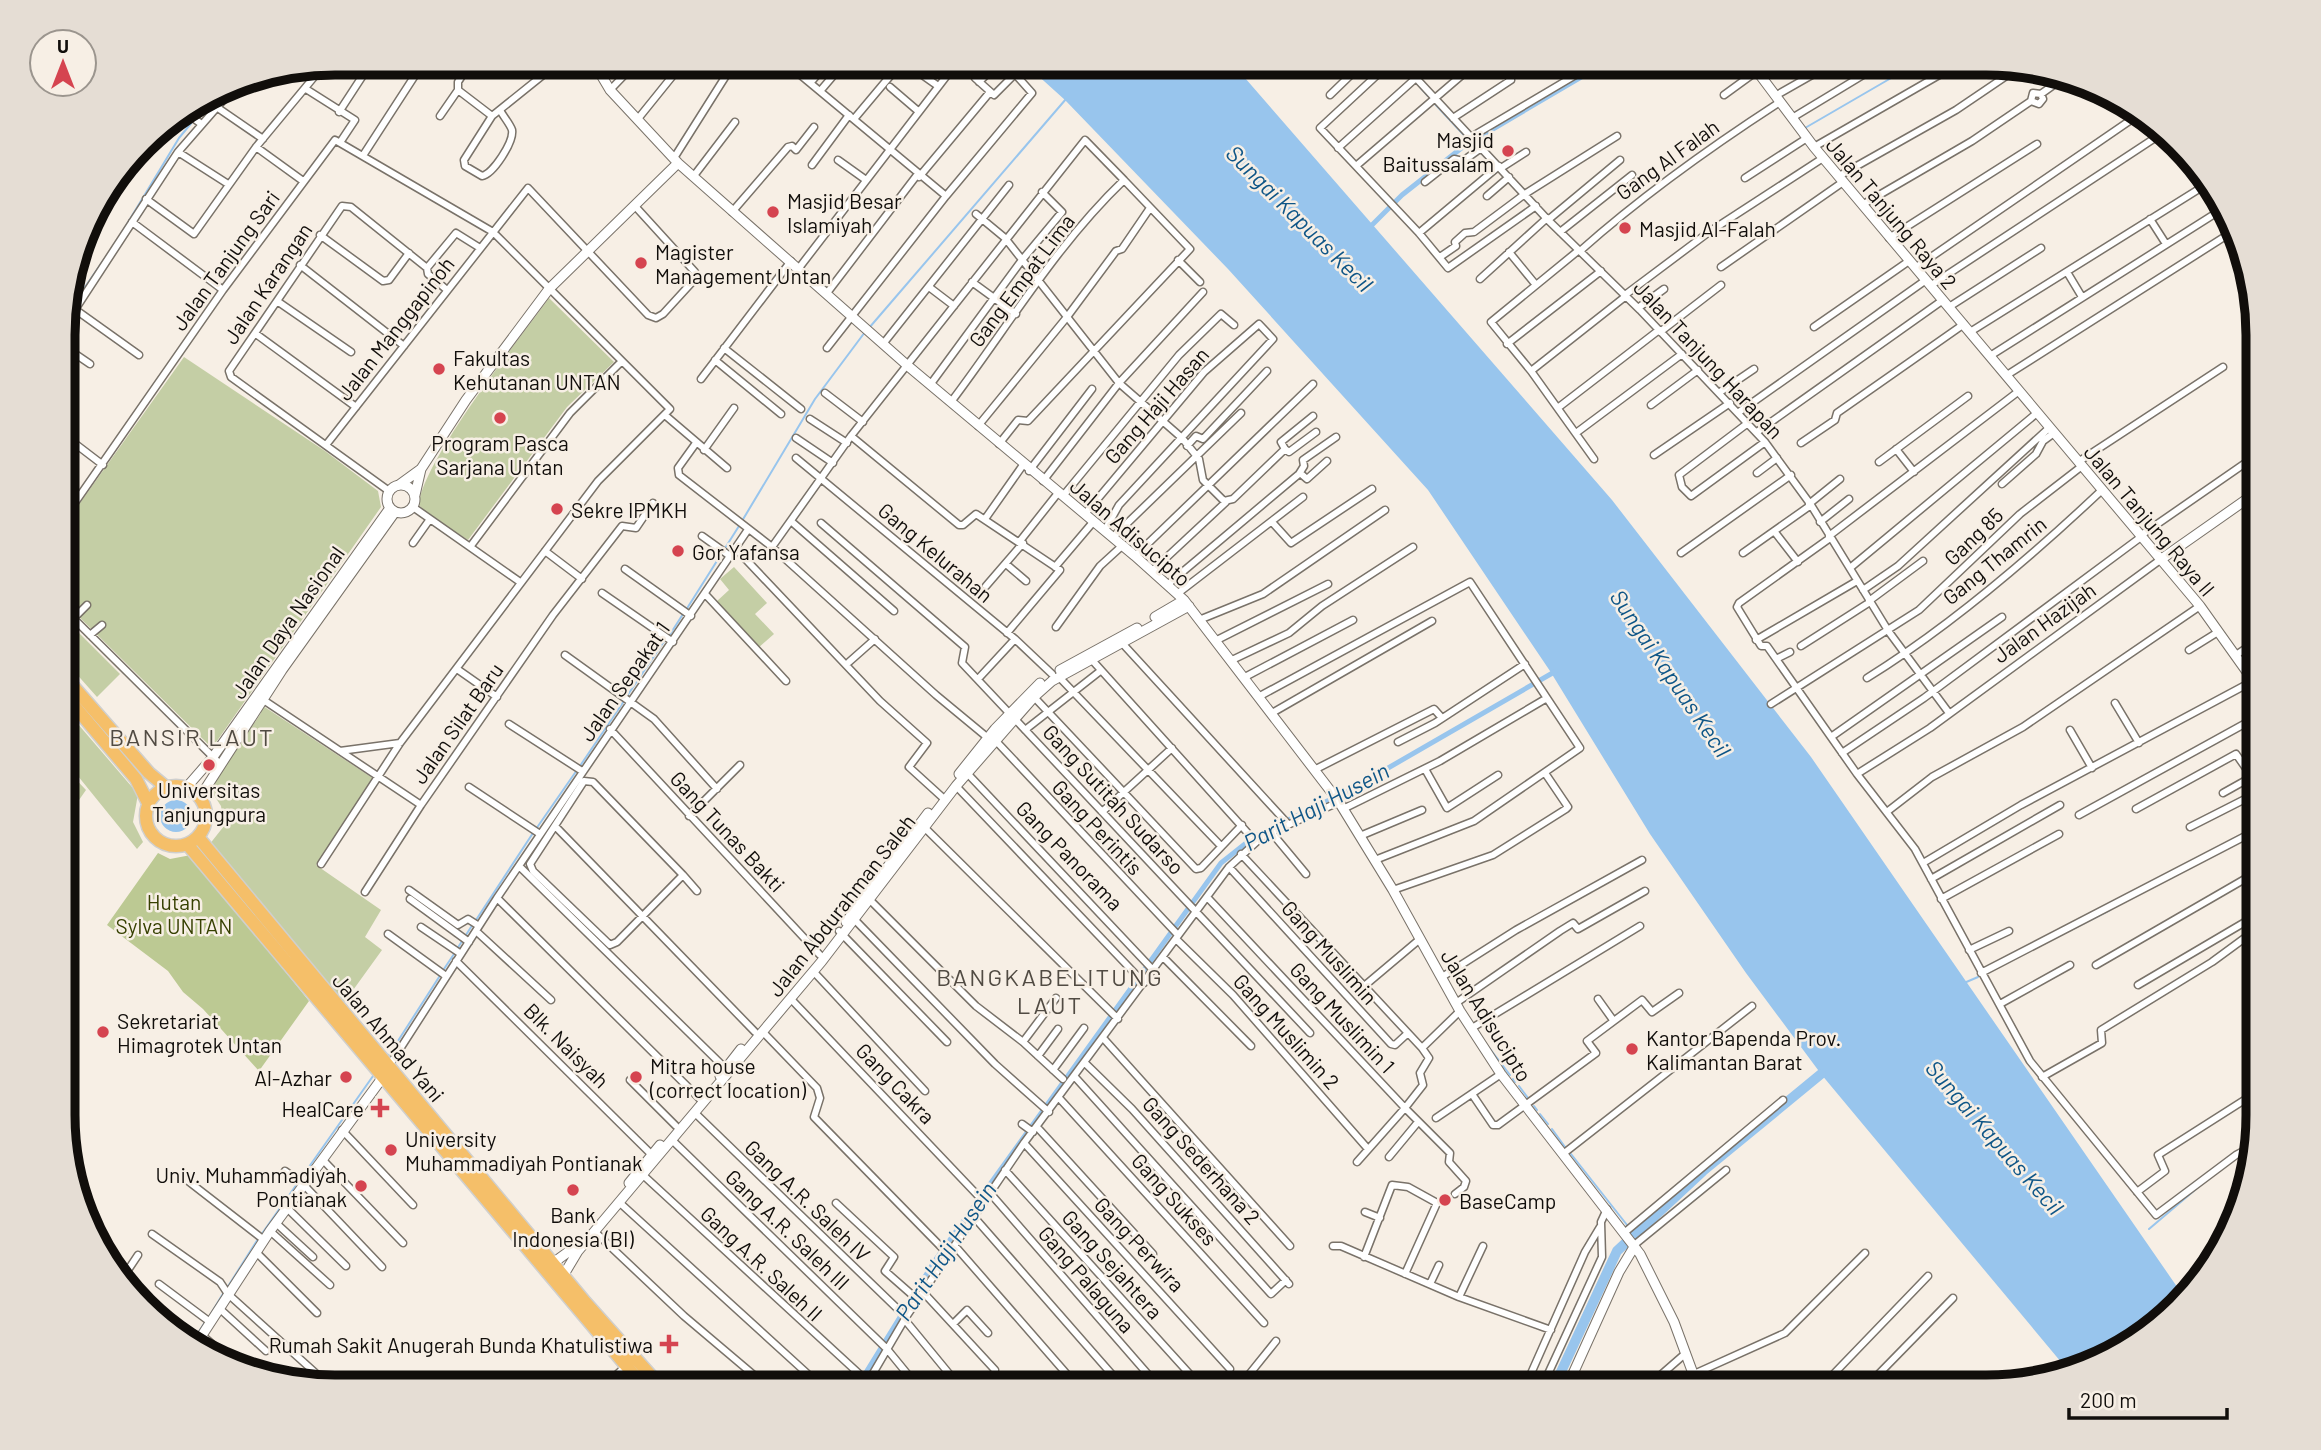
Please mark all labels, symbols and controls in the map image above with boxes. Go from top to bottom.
north arrow [28,28,98,98]
text: U [57,34,69,57]
street label: Gang Al Falah [1611,113,1723,205]
place label: Masjid Baitussalam [1382,127,1494,176]
street label: Jalan Tanjung Raya 2 [1821,132,1963,294]
water label: Sungai Kapuas Kecil [1221,139,1379,297]
marker: Masjid Baitussalam [1500,143,1516,159]
street label: Jalan Tanjung Sari [166,185,284,335]
place label: Masjid Besar Islamiyah [787,188,902,237]
marker: Masjid Besar Islamiyah [765,204,781,220]
street label: Gang Empat Lima [963,209,1079,351]
place label: Masjid Al-Falah [1639,216,1776,241]
street label: Jalan Karangan [217,218,317,348]
marker: Masjid Al-Falah [1617,220,1633,236]
place label: Magister Management Untan [655,239,831,288]
street label: Jalan Manggapinoh [331,251,459,405]
marker: Magister Management Untan [633,255,649,271]
street label: Jalan Tanjung Harapan [1629,275,1789,443]
street label: Gang Haji Hasan [1099,342,1213,468]
place label: Fakultas Kehutanan UNTAN [453,345,621,394]
marker: Fakultas Kehutanan UNTAN [431,361,447,377]
marker: Program Pasca Sarjana Untan [492,410,508,426]
place label: Program Pasca Sarjana Untan [431,430,569,479]
street label: Jalan Tanjung Raya II [2080,439,2220,601]
street label: Jalan Adisucipto [1066,473,1196,591]
place label: Sekre IPMKH [571,497,687,522]
street label: Gang Kelurahan [874,497,998,607]
marker: Sekre IPMKH [549,501,565,517]
street label: Gang 85 [1938,502,2008,570]
street label: Gang Thamrin [1937,511,2051,609]
place label: Gor Yafansa [692,539,800,564]
street label: Jalan Daya Nasional [225,541,349,703]
marker: Gor Yafansa [670,543,686,559]
street label: Jalan Hazijah [1988,577,2100,667]
water label: Sungai Kapuas Kecil [1605,584,1737,762]
street label: Jalan Sepakat 1 [574,617,674,745]
street label: Jalan Silat Baru [406,658,508,788]
street label: Gang Sutitah Sudarso [1038,719,1190,879]
district label: BANSIR LAUT [109,722,275,751]
water label: Parit Haji Husein [1238,756,1394,856]
marker: Universitas Tanjungpura [201,757,217,773]
street label: Gang Tunas Bakti [666,765,790,897]
street label: Gang Perintis [1048,774,1148,880]
place label: Universitas Tanjungpura [152,777,266,826]
street label: Gang Panorama [1012,795,1128,915]
street label: Jalan Abdurahman Saleh [762,809,920,1001]
park label: Hutan Sylva UNTAN [116,889,233,938]
street label: Gang Muslimin [1277,895,1383,1009]
street label: Jalan Adisucipto [1436,944,1538,1086]
street label: Gang Muslimin 1 [1285,956,1401,1078]
district label: BANGKABELITUNG LAUT [936,962,1164,1019]
street label: Jalan Ahmad Yani [328,968,450,1106]
street label: Gang Muslimin 2 [1229,968,1345,1094]
street label: Blk. Naisyah [519,997,615,1093]
place label: Sekretariat Himagrotek Untan [117,1008,282,1057]
marker: Sekretariat Himagrotek Untan [95,1024,111,1040]
place label: Kantor Bapenda Prov. Kalimantan Barat [1646,1025,1841,1074]
street label: Gang Cakra [851,1037,941,1129]
marker: Kantor Bapenda Prov. Kalimantan Barat [1624,1041,1640,1057]
place label: Mitra house (correct location) [649,1053,807,1102]
water label: Sungai Kapuas Kecil [1920,1054,2070,1220]
place label: Al-Azhar [254,1065,332,1090]
marker: Al-Azhar [338,1069,354,1085]
marker: Mitra house (correct location) [628,1069,644,1085]
street label: Gang Sederhana 2 [1138,1091,1266,1229]
place label: HealCare [282,1096,364,1121]
marker: HealCare [370,1098,390,1118]
place label: University Muhammadiyah Pontianak [405,1126,642,1175]
street label: Gang A.R. Saleh IV [740,1134,876,1266]
marker: University Muhammadiyah Pontianak [383,1142,399,1158]
street label: Gang Sukses [1127,1148,1223,1250]
place label: Univ. Muhammadiyah Pontianak [156,1162,347,1211]
street label: Gang A.R. Saleh III [721,1163,855,1295]
water label: Parit Haji Husein [888,1176,1002,1326]
marker: Univ. Muhammadiyah Pontianak [353,1178,369,1194]
marker: Bank Indonesia (BI) [565,1182,581,1198]
place label: BaseCamp [1459,1188,1556,1213]
street label: Gang Perwira [1090,1191,1190,1297]
marker: BaseCamp [1437,1192,1453,1208]
street label: Gang A.R. Saleh II [696,1200,828,1326]
place label: Bank Indonesia (BI) [512,1202,634,1251]
street label: Gang Sejahtera [1058,1204,1168,1324]
street label: Gang Palaguna [1034,1220,1140,1338]
place label: Rumah Sakit Anugerah Bunda Khatulistiwa [269,1332,653,1357]
marker: Rumah Sakit Anugerah Bunda Khatulistiwa [659,1334,679,1354]
scale bar [2069,1376,2226,1420]
text: 200 m [2080,1387,2137,1412]

